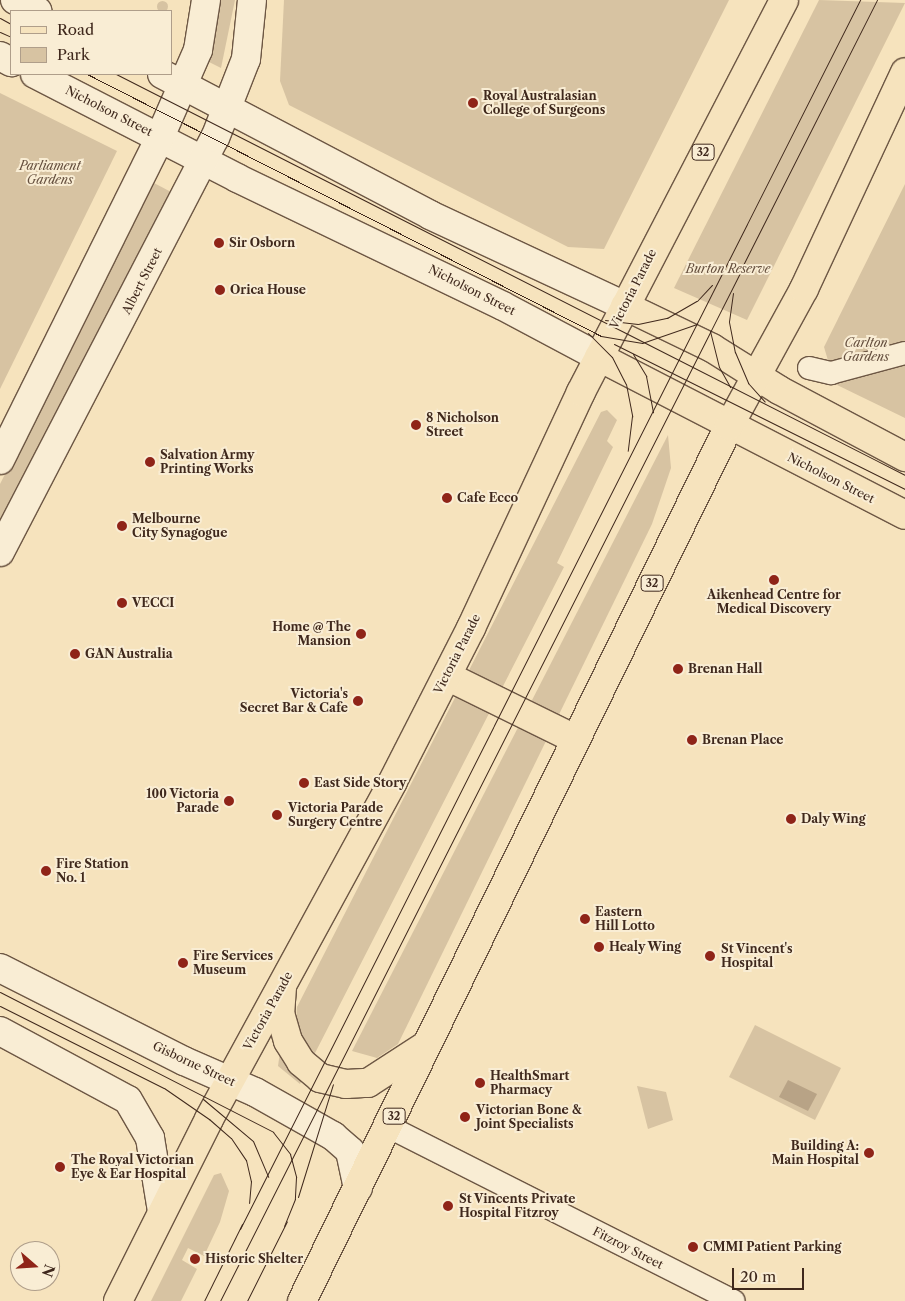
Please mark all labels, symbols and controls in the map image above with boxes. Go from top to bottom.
legend [10,10,172,75]
text: Road [57,20,94,39]
text: Park [57,45,90,64]
street label: Nicholson Street [63,83,155,139]
place label: Royal Australasian College of Surgeons [483,89,605,117]
marker: Royal Australasian College of Surgeons [467,97,479,109]
road number: 32 [690,144,716,160]
park label: Parliament Gardens [19,159,81,187]
place label: Sir Osborn [229,236,295,250]
marker: Sir Osborn [213,237,225,249]
street label: Albert Street [119,245,165,317]
street label: Victoria Parade [607,247,659,331]
street label: Nicholson Street [426,262,518,318]
park label: Burton Reserve [686,262,770,276]
place label: Orica House [230,283,306,297]
marker: Orica House [214,284,226,296]
park label: Carlton Gardens [843,336,889,364]
place label: 8 Nicholson Street [426,411,499,439]
marker: 8 Nicholson Street [410,419,422,431]
place label: Salvation Army Printing Works [160,448,255,476]
street label: Nicholson Street [785,450,877,506]
marker: Salvation Army Printing Works [144,456,156,468]
place label: Cafe Ecco [457,491,518,505]
marker: Cafe Ecco [441,492,453,504]
place label: Melbourne City Synagogue [132,512,228,540]
marker: Melbourne City Synagogue [116,520,128,532]
road number: 32 [640,574,664,592]
marker: Aikenhead Centre for Medical Discovery [768,574,780,586]
place label: Aikenhead Centre for Medical Discovery [707,588,841,616]
place label: VECCI [132,596,174,610]
marker: VECCI [116,597,128,609]
street label: Victoria Parade [431,612,483,696]
place label: Home @ The Mansion [272,620,351,648]
marker: Home @ The Mansion [355,628,367,640]
place label: GAN Australia [85,647,173,661]
marker: GAN Australia [69,648,81,660]
place label: Brenan Hall [688,662,763,676]
marker: Brenan Hall [672,663,684,675]
place label: Victoria's Secret Bar & Cafe [240,687,348,715]
marker: Victoria's Secret Bar & Cafe [352,695,364,707]
place label: Brenan Place [702,733,783,747]
marker: Brenan Place [686,734,698,746]
place label: East Side Story [314,776,406,790]
marker: East Side Story [298,777,310,789]
place label: 100 Victoria Parade [146,787,219,815]
marker: 100 Victoria Parade [223,795,235,807]
place label: Victoria Parade Surgery Centre [288,801,383,829]
marker: Victoria Parade Surgery Centre [270,808,284,822]
place label: Daly Wing [801,812,867,826]
marker: Daly Wing [785,813,797,825]
place label: Fire Station No. 1 [56,857,129,885]
marker: Fire Station No. 1 [40,865,52,877]
place label: Eastern Hill Lotto [595,905,655,933]
marker: Eastern Hill Lotto [579,913,591,925]
place label: Healy Wing [609,940,682,954]
marker: Healy Wing [593,941,605,953]
place label: St Vincent's Hospital [721,942,793,970]
place label: Fire Services Museum [193,949,273,977]
marker: St Vincent's Hospital [703,949,717,963]
marker: Fire Services Museum [177,957,189,969]
street label: Victoria Parade [240,969,296,1053]
street label: Gisborne Street [150,1039,238,1089]
place label: HealthSmart Pharmacy [490,1069,569,1097]
marker: HealthSmart Pharmacy [474,1077,486,1089]
place label: Victorian Bone & Joint Specialists [476,1103,582,1131]
road number: 32 [382,1108,406,1124]
marker: Victorian Bone & Joint Specialists [458,1110,472,1124]
place label: Building A: Main Hospital [772,1139,859,1167]
marker: Building A: Main Hospital [863,1147,875,1159]
place label: The Royal Victorian Eye & Ear Hospital [71,1153,194,1181]
marker: The Royal Victorian Eye & Ear Hospital [53,1160,67,1174]
place label: St Vincents Private Hospital Fitzroy [459,1192,576,1220]
marker: St Vincents Private Hospital Fitzroy [441,1199,455,1213]
street label: Fitzroy Street [590,1224,666,1272]
place label: CMMI Patient Parking [703,1240,842,1254]
north arrow [10,1241,60,1291]
marker: CMMI Patient Parking [687,1241,699,1253]
place label: Historic Shelter [205,1252,303,1266]
marker: Historic Shelter [189,1253,201,1265]
scale bar [735,1258,808,1290]
text: N [38,1262,59,1279]
text: 20 m [740,1267,776,1286]

